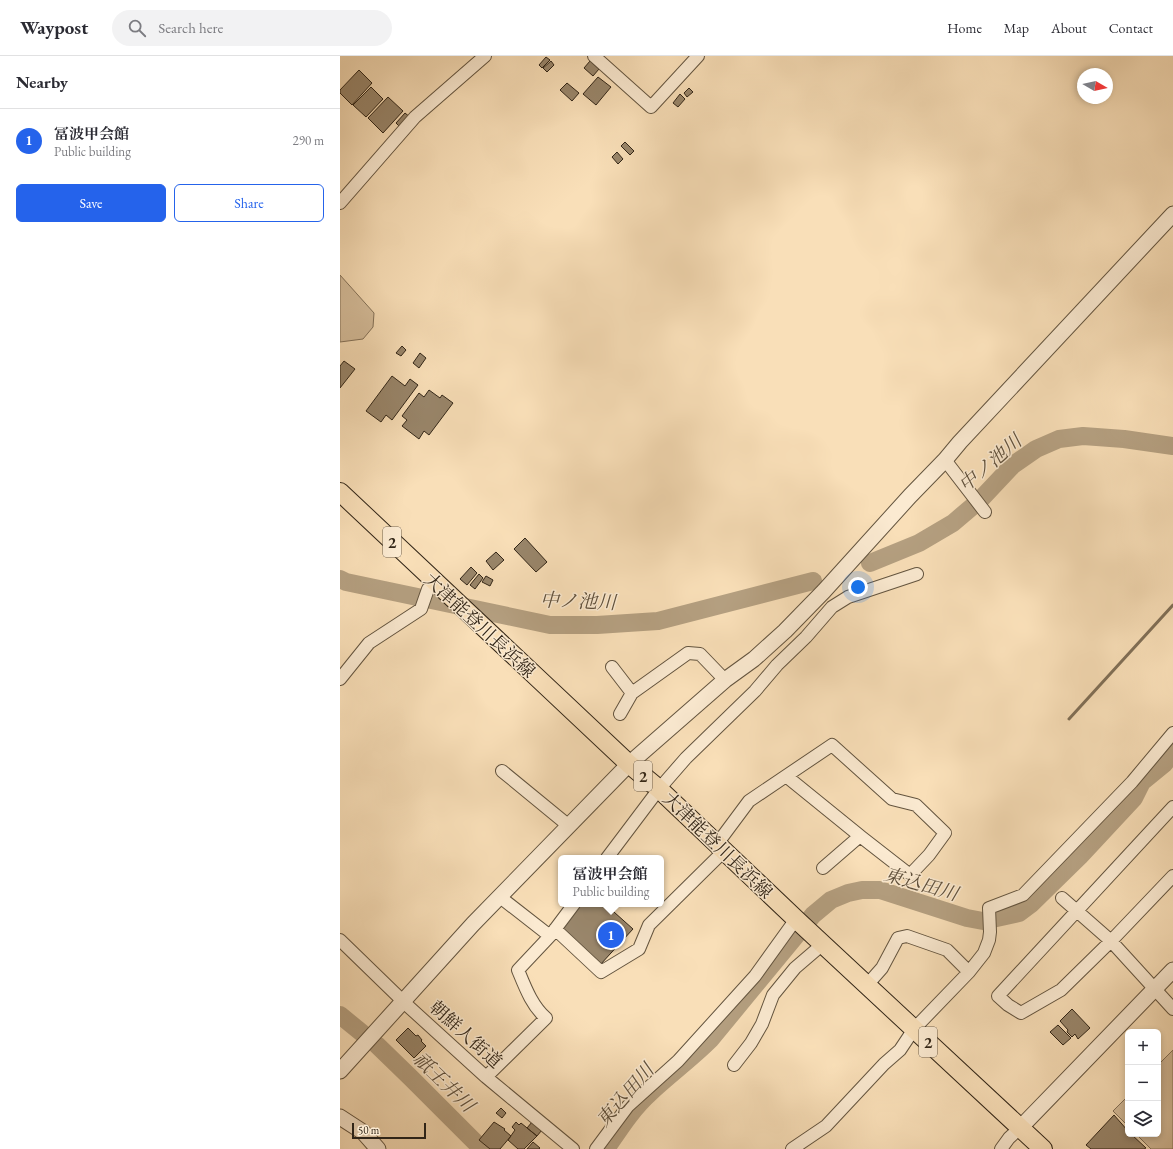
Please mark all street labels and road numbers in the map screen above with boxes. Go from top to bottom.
road number: 2 [383,527,401,557]
street label: 大津能登川長浜線 [419,567,541,683]
road number: 2 [634,761,652,791]
street label: 大津能登川長浜線 [658,787,778,903]
street label: 朝鮮人街道 [425,995,507,1073]
road number: 2 [919,1027,937,1057]

